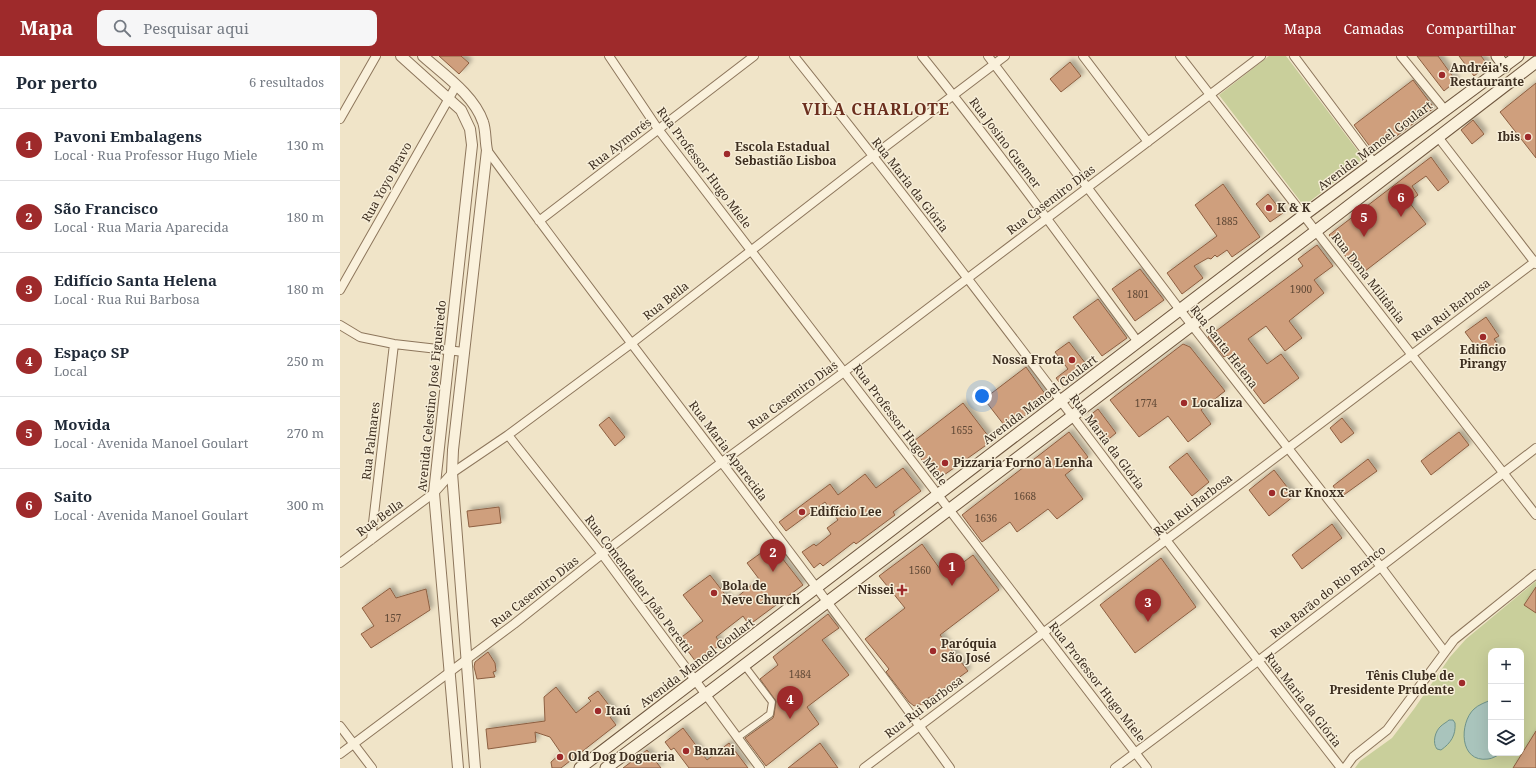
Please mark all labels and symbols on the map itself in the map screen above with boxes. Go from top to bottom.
place label: Andréia's Restaurante [1450,59,1524,90]
marker: Andréia's Restaurante [1437,70,1447,80]
street label: Rua Josino Guemer [966,94,1045,192]
street label: Avenida Manoel Goulart [1314,97,1435,194]
district label: VILA CHARLOTE [802,98,950,120]
street label: Rua Professor Hugo Miele [653,104,756,232]
street label: Rua Aymorés [585,114,655,174]
place label: Ibis [1497,128,1520,145]
marker: Ibis [1523,132,1533,142]
street label: Rua Maria da Glória [868,134,953,236]
street label: Rua Yoyo Bravo [357,138,416,225]
place label: Escola Estadual Sebastião Lisboa [735,138,837,169]
marker: Escola Estadual Sebastião Lisboa [722,149,732,159]
street label: Rua Casemiro Dias [1003,161,1099,239]
pin: 6 [1388,184,1414,217]
place label: K & K [1277,199,1311,216]
marker: K & K [1264,203,1274,213]
pin: 5 [1351,204,1377,237]
house number: 1885 [1216,214,1238,228]
street label: Rua Dona Militânia [1328,229,1409,327]
street label: Rua Rui Barbosa [1408,274,1494,345]
street label: Rua Bella [639,277,692,324]
house number: 1900 [1290,282,1313,296]
house number: 1801 [1127,287,1149,301]
street label: Avenida Celestino José Figueiredo [413,299,450,493]
street label: Rua Santa Helena [1187,302,1262,392]
marker: Edificio Pirangy [1478,332,1488,342]
place label: Edificio Pirangy [1460,341,1506,372]
street label: Avenida Manoel Goulart [979,351,1100,448]
place label: Nossa Frota [992,351,1064,368]
marker: Nossa Frota [1067,355,1077,365]
street label: Rua Casemiro Dias [744,356,841,433]
street label: Rua Professor Hugo Miele [849,361,952,489]
your location [972,386,992,406]
street label: Rua Maria da Glória [1066,390,1149,493]
place label: Localiza [1192,394,1243,411]
house number: 1774 [1135,396,1158,410]
street label: Rua Maria Aparecida [685,397,772,504]
marker: Localiza [1179,398,1189,408]
street label: Rua Palmares [357,401,384,481]
house number: 1655 [951,423,973,437]
place label: Pizzaria Forno à Lenha [953,454,1093,471]
marker: Pizzaria Forno à Lenha [940,458,950,468]
street label: Rua Rui Barbosa [1150,469,1236,540]
place label: Car Knoxx [1280,484,1345,501]
marker: Car Knoxx [1267,488,1277,498]
house number: 1668 [1014,489,1037,503]
street label: Rua Bella [353,495,407,540]
place label: Edifício Lee [810,503,882,520]
marker: Edifício Lee [797,507,807,517]
street label: Rua Comendador João Peretti [581,511,696,656]
house number: 1636 [975,511,998,525]
pin: 2 [760,539,786,572]
street label: Rua Barão do Rio Branco [1267,541,1389,642]
street label: Rua Casemiro Dias [487,552,582,631]
pin: 1 [939,553,965,586]
house number: 1560 [909,563,932,577]
place label: Bola de Neve Church [722,577,800,608]
place label: Nissei [858,581,895,598]
marker: Nissei [897,585,907,595]
marker: Bola de Neve Church [709,588,719,598]
pin: 3 [1135,589,1161,622]
house number: 157 [385,611,402,625]
street label: Avenida Manoel Goulart [636,614,757,711]
street label: Rua Professor Hugo Miele [1045,618,1150,745]
place label: Paróquia São José [941,635,997,666]
marker: Paróquia São José [928,646,938,656]
street label: Rua Maria da Glória [1261,649,1346,751]
house number: 1484 [789,667,812,681]
place label: Tênis Clube de Presidente Prudente [1329,667,1454,698]
street label: Rua Rui Barbosa [881,671,967,742]
marker: Tênis Clube de Presidente Prudente [1457,678,1467,688]
pin: 4 [777,686,803,719]
place label: Itaú [606,702,631,719]
marker: Itaú [593,706,603,716]
place label: Banzai [694,742,736,759]
marker: Banzai [681,746,691,756]
place label: Old Dog Dogueria [568,748,675,765]
marker: Old Dog Dogueria [555,752,565,762]

